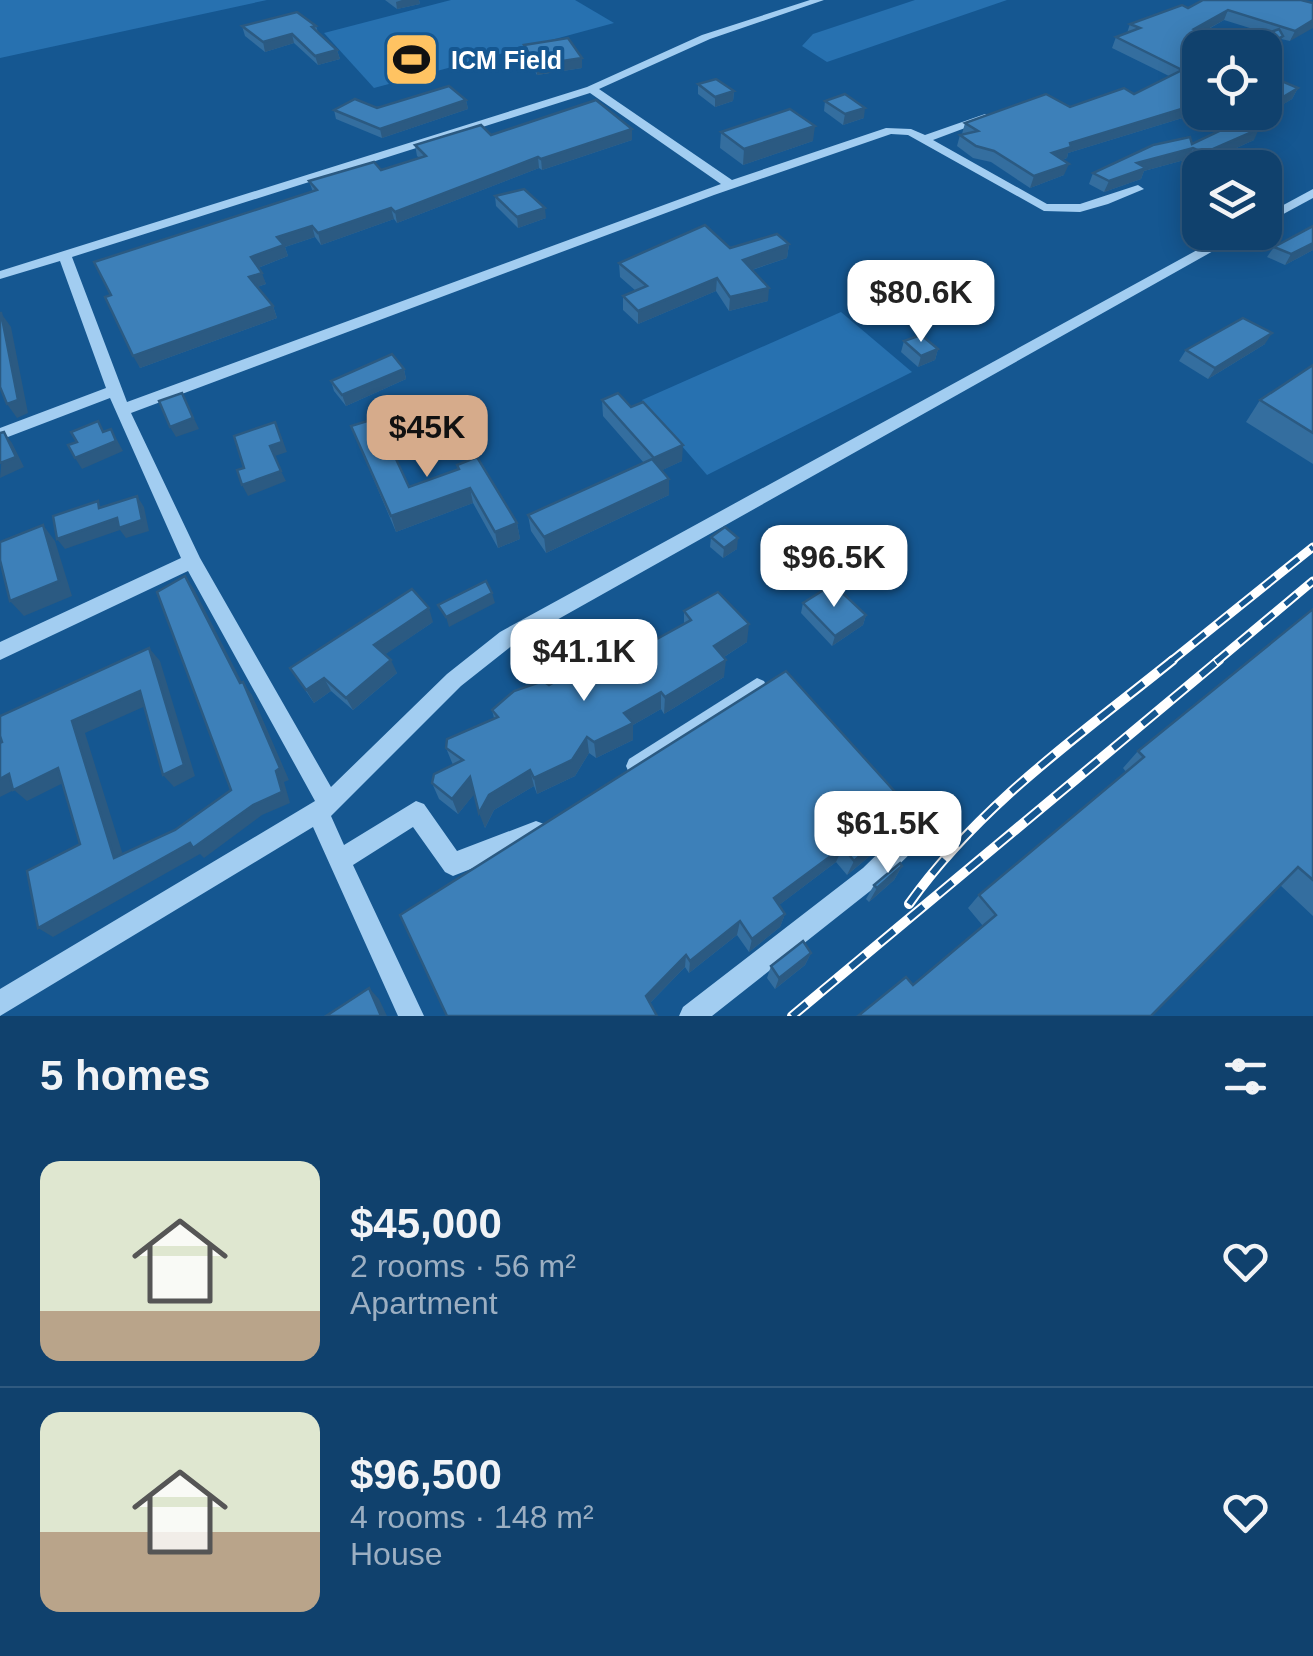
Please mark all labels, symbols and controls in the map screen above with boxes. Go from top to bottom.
sports icon: ICM Field [382,30,442,90]
map controls [1182,30,1282,250]
button: locate [1182,30,1282,130]
place label: ICM Field [451,46,562,74]
button: layers [1182,150,1282,250]
pin: $80.6K [840,260,1002,345]
text: $80.6K [869,274,973,310]
pin: $45K [368,395,486,480]
text: $45K [389,409,465,445]
pin: $96.5K [753,525,915,610]
text: $96.5K [782,539,886,575]
pin: $41.1K [503,619,665,704]
text: $41.1K [532,633,636,669]
pin: $61.5K [807,791,969,876]
text: $61.5K [836,805,940,841]
icon: filters [1218,1049,1273,1104]
text: 5 homes [40,1052,210,1099]
text: $45,000 [350,1200,502,1247]
icon: home [120,1201,240,1321]
icon: heart [1218,1234,1273,1289]
text: 2 rooms · 56 m² [350,1248,576,1284]
text: Apartment [350,1285,498,1321]
text: $96,500 [350,1451,502,1498]
icon: home [120,1452,240,1572]
icon: heart [1218,1485,1273,1540]
text: 4 rooms · 148 m² [350,1499,594,1535]
text: House [350,1536,443,1572]

